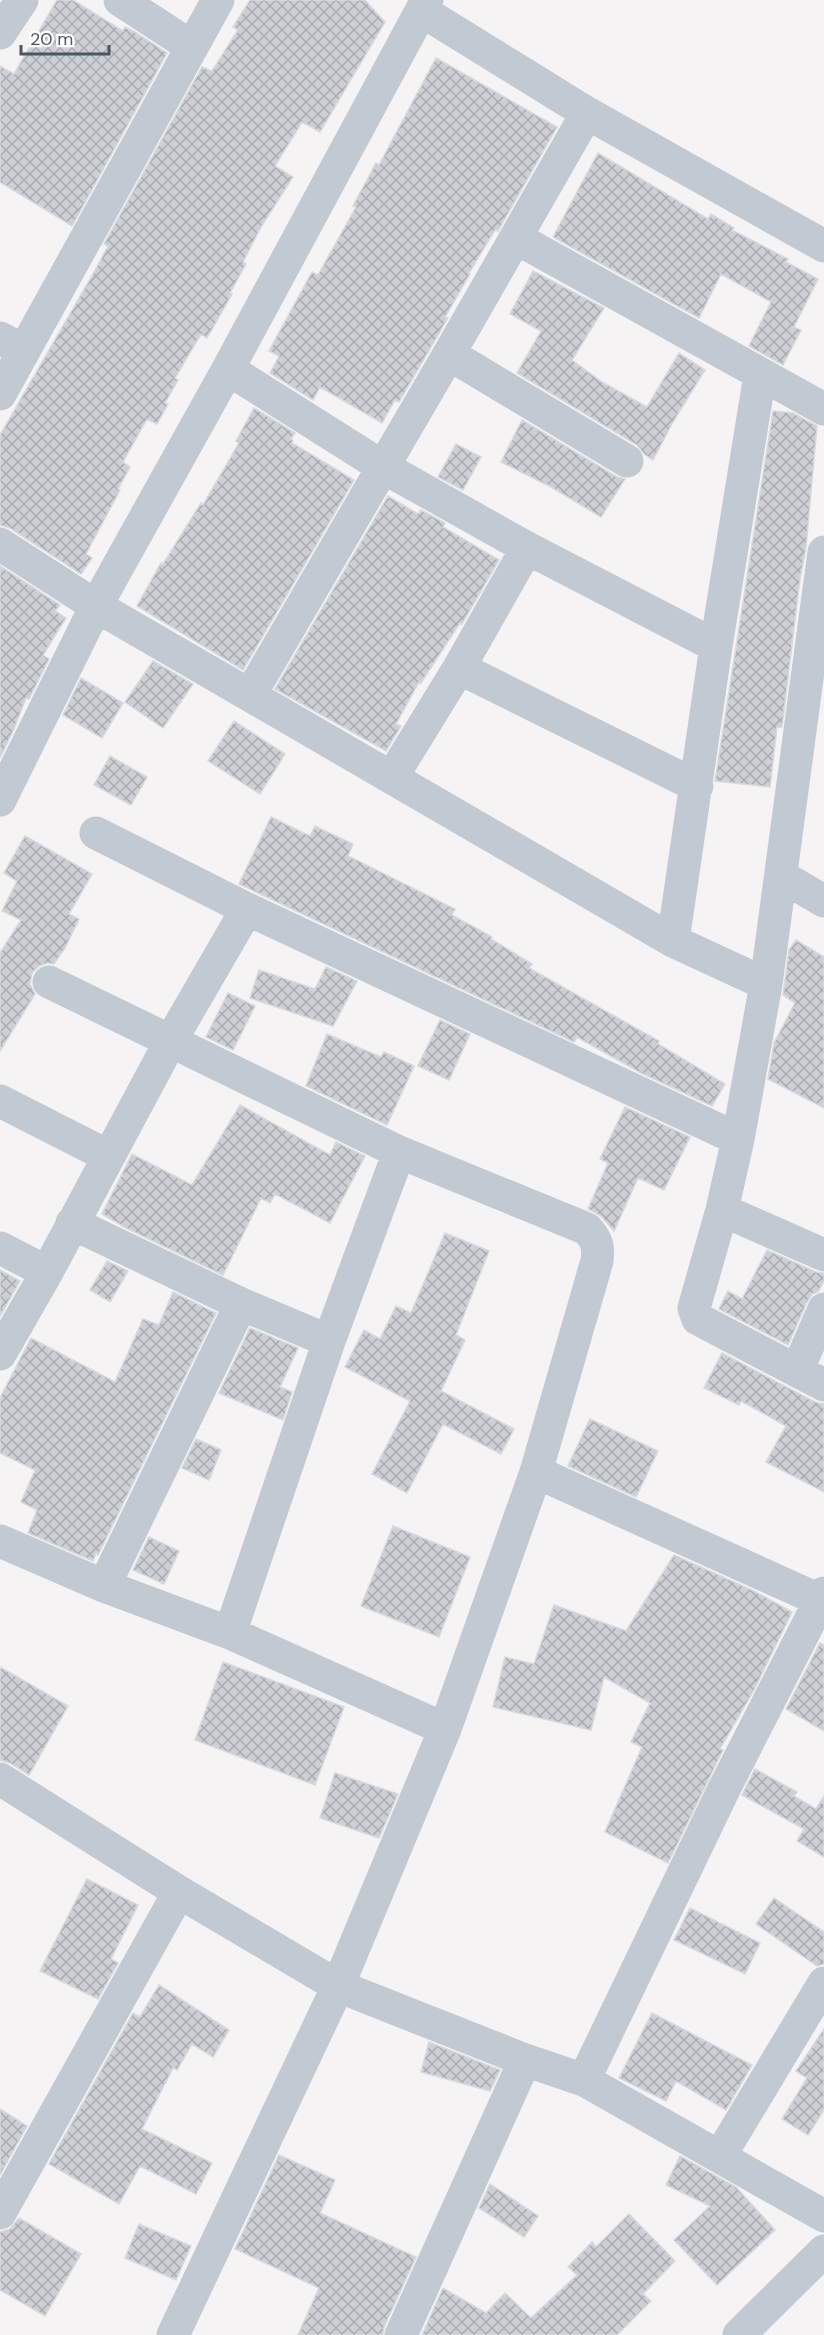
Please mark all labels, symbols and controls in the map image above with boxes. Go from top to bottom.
scale bar [21,18,110,56]
text: 20 m [30,27,73,51]

